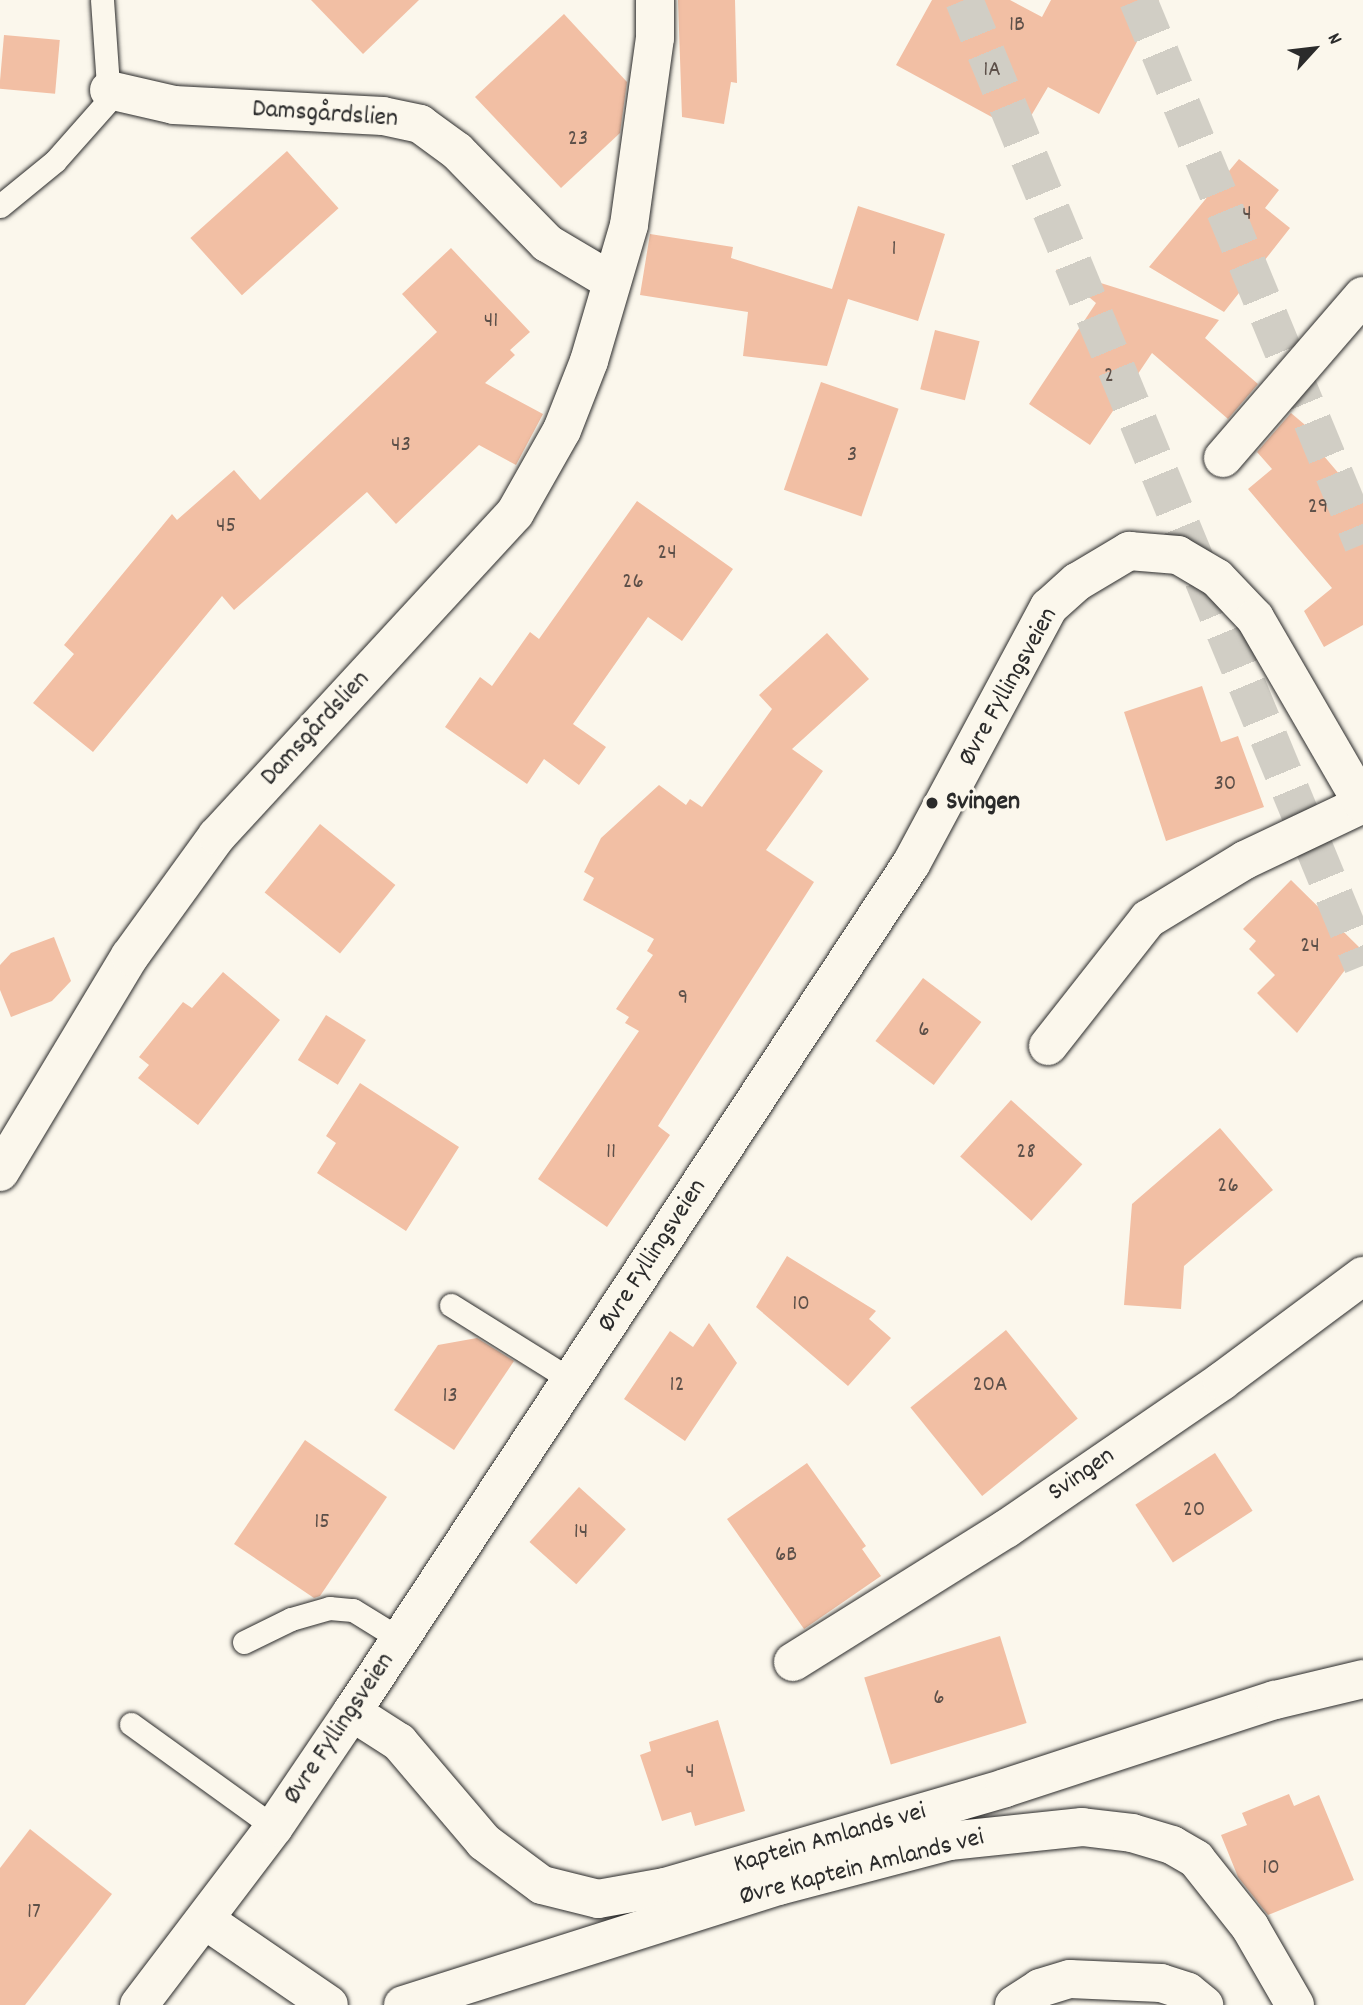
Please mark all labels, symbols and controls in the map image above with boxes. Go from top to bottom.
house number: 1B [1009,12,1025,40]
north arrow [1279,14,1349,84]
text: N [1319,29,1347,50]
house number: 1A [983,57,1001,85]
street label: Damsgårdslien [251,94,399,136]
house number: 23 [568,126,588,154]
house number: 4 [1242,201,1252,229]
house number: 1 [891,236,897,264]
house number: 41 [484,308,498,336]
house number: 2 [1104,363,1114,391]
house number: 43 [391,432,411,460]
house number: 3 [847,442,857,470]
house number: 29 [1308,494,1328,522]
house number: 45 [216,513,236,541]
house number: 24 [657,540,677,568]
house number: 26 [622,569,644,597]
street label: Øvre Fyllingsveien [953,602,1065,772]
street label: Damsgårdslien [255,665,377,793]
house number: 30 [1214,771,1236,799]
place label: Svingen [946,787,1020,819]
marker: Svingen [924,795,940,811]
house number: 24 [1300,933,1320,961]
house number: 9 [678,985,688,1013]
house number: 6 [918,1017,930,1045]
house number: 11 [606,1139,616,1167]
house number: 28 [1016,1139,1036,1167]
house number: 26 [1217,1173,1239,1201]
street label: Øvre Fyllingsveien [592,1174,714,1338]
house number: 10 [792,1291,810,1319]
house number: 12 [669,1372,685,1400]
house number: 20A [972,1372,1008,1400]
house number: 13 [442,1383,458,1411]
street label: Svingen [1043,1441,1121,1509]
house number: 20 [1183,1497,1205,1525]
house number: 15 [314,1509,330,1537]
house number: 14 [574,1519,588,1547]
house number: 6B [775,1542,797,1570]
street label: Øvre Fyllingsveien [278,1647,402,1811]
house number: 6 [933,1685,945,1713]
house number: 4 [685,1759,695,1787]
street label: Kaptein Amlands vei [730,1797,930,1881]
street label: Øvre Kaptein Amlands vei [737,1823,987,1913]
house number: 10 [1262,1855,1280,1883]
house number: 17 [27,1899,41,1927]

